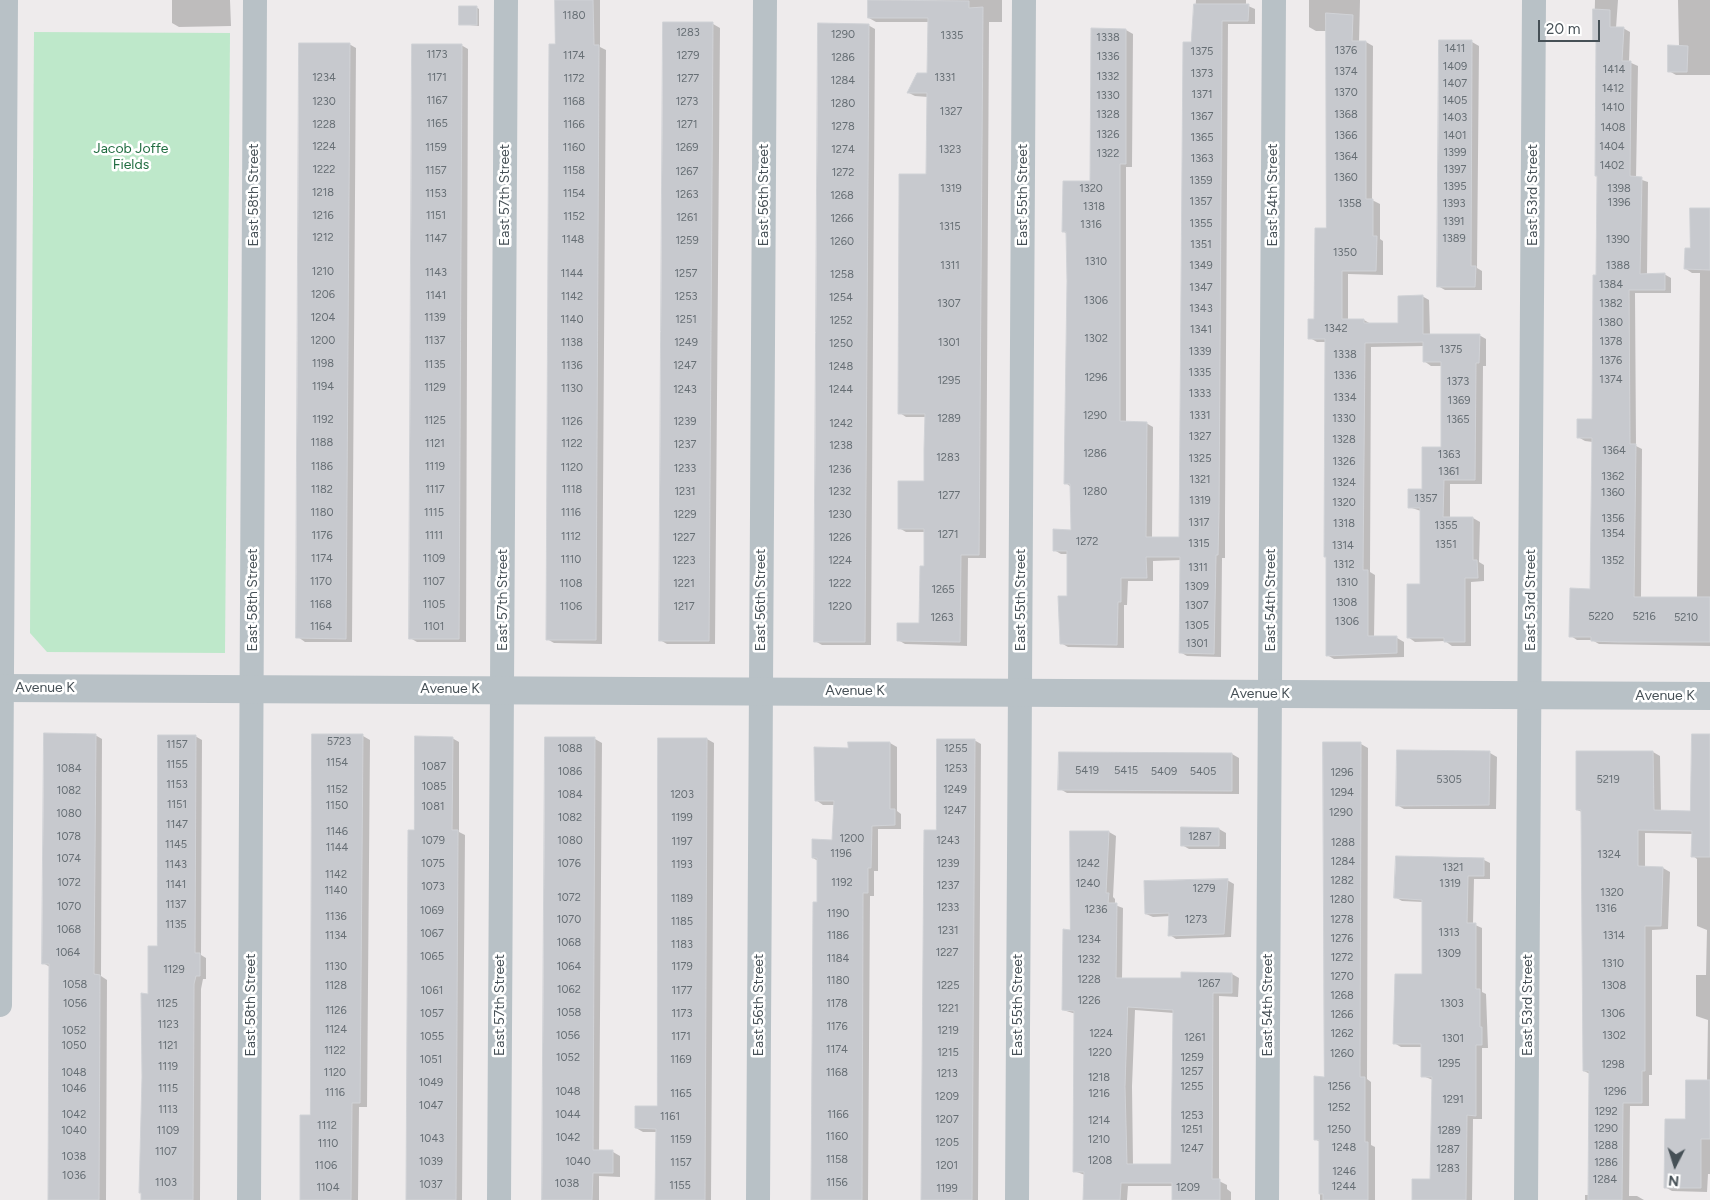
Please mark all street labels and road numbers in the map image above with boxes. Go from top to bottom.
street label: East 58th Street [246,143,262,247]
street label: East 54th Street [1265,143,1281,247]
street label: East 57th Street [497,144,513,246]
street label: East 56th Street [756,144,772,246]
street label: East 55th Street [1015,144,1031,246]
street label: East 53rd Street [1525,144,1541,246]
street label: East 58th Street [245,548,261,652]
street label: East 54th Street [1263,548,1279,652]
street label: East 57th Street [495,549,511,651]
street label: East 56th Street [753,549,769,651]
street label: East 55th Street [1013,549,1029,651]
street label: East 53rd Street [1523,549,1539,651]
street label: Avenue K [15,680,75,696]
street label: Avenue K [420,681,480,697]
street label: Avenue K [825,683,885,699]
street label: Avenue K [1230,686,1290,702]
street label: Avenue K [1635,688,1695,704]
street label: East 58th Street [243,953,259,1057]
street label: East 54th Street [1260,953,1276,1057]
street label: East 57th Street [492,954,508,1056]
street label: East 56th Street [751,954,767,1056]
street label: East 55th Street [1010,954,1026,1056]
street label: East 53rd Street [1520,954,1536,1056]

